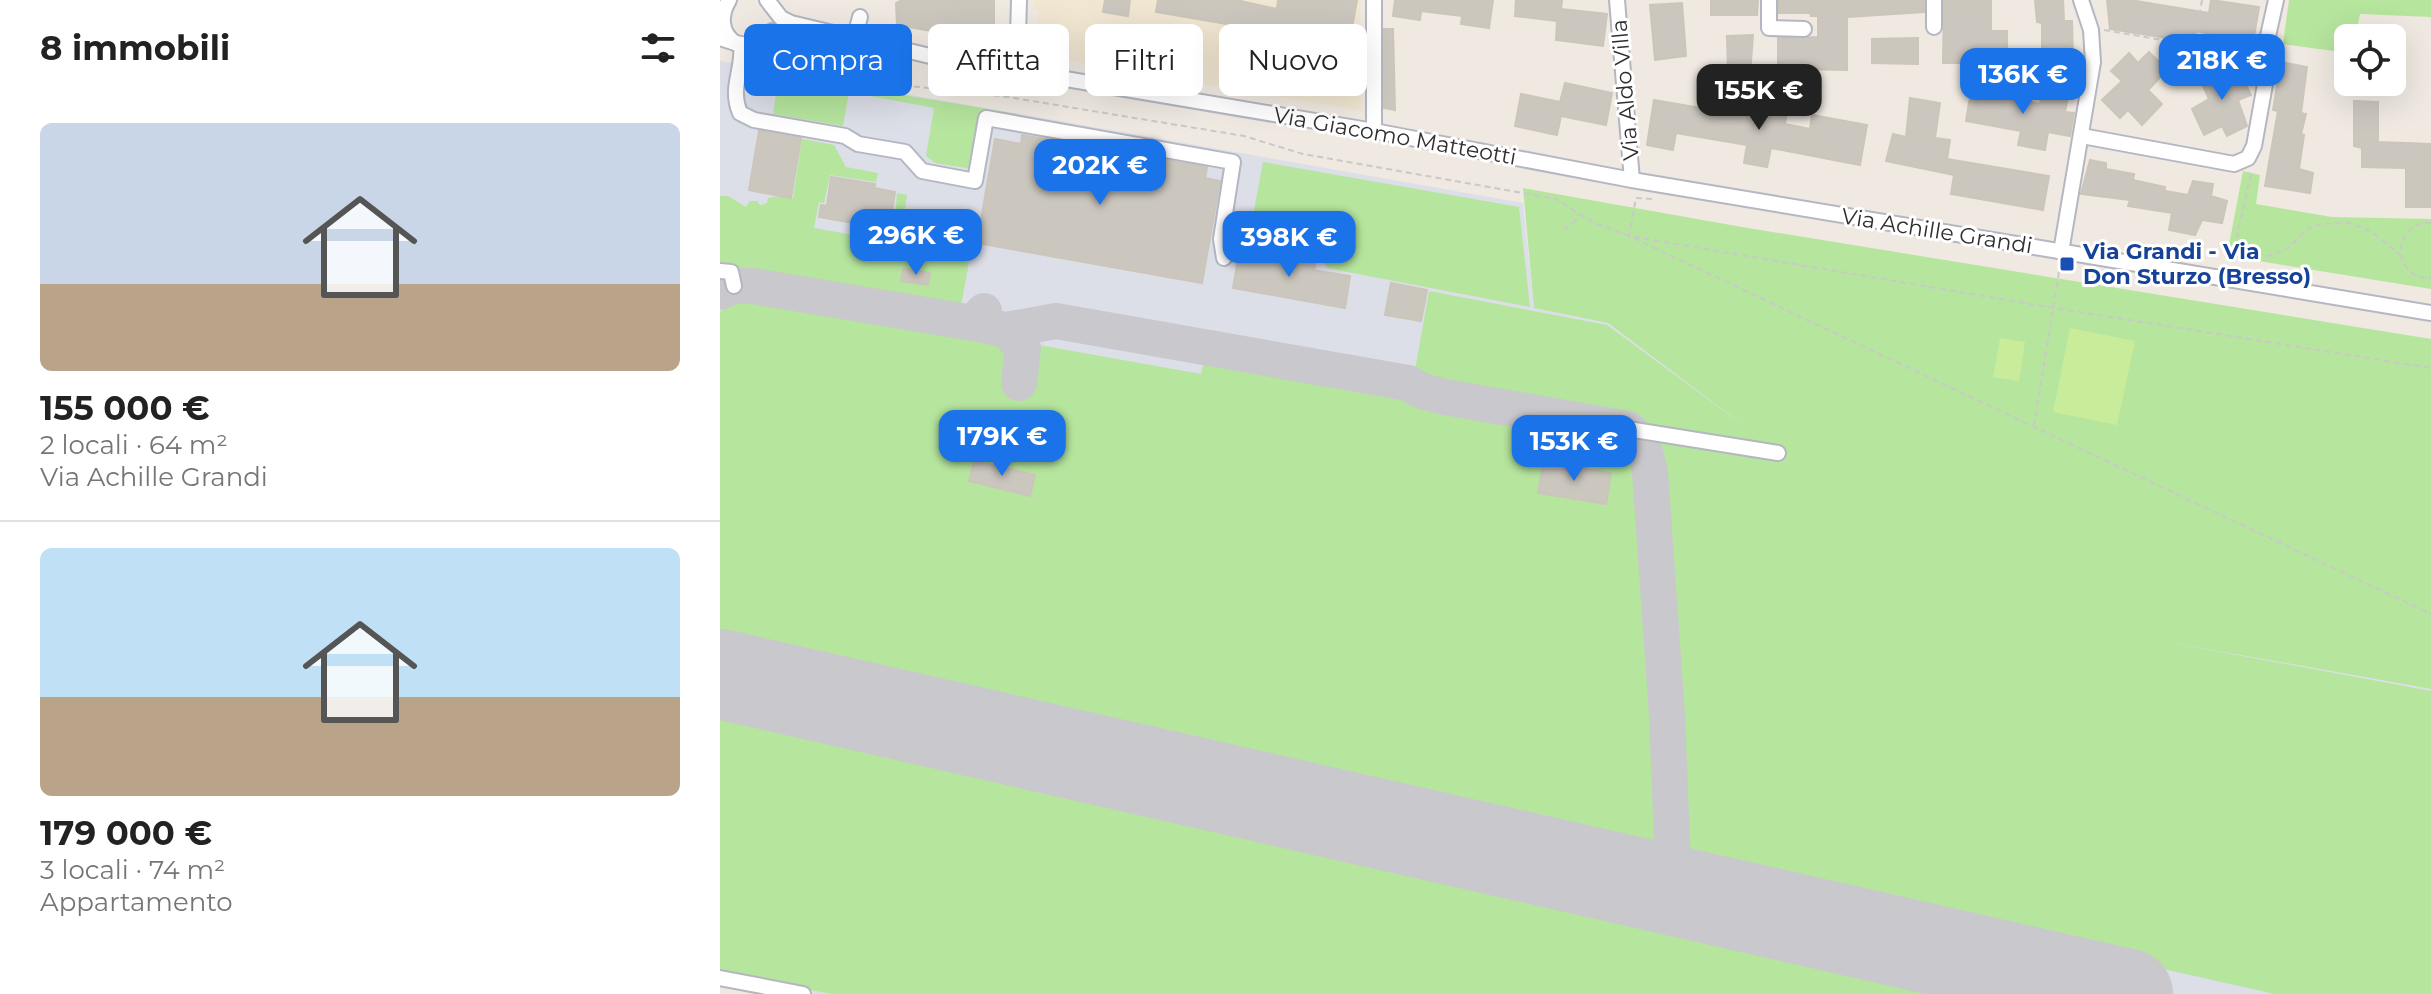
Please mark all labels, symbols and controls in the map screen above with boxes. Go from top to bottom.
street label: Via Aldo Villa [1605,18,1645,162]
chip: Compra [744,24,912,96]
chip: Affitta [928,24,1069,96]
chip: Filtri [1085,24,1203,96]
chip: Nuovo [1219,24,1367,96]
map controls [2334,24,2406,96]
button: locate [2334,24,2406,96]
icon: filters [636,26,680,70]
text: 8 immobili [40,27,230,69]
pin: 218K € [2157,34,2287,102]
text: 218K € [2177,44,2267,76]
pin: 136K € [1958,48,2088,116]
text: 136K € [1978,58,2068,90]
pin: 155K € [1694,64,1824,132]
text: 155K € [1715,74,1803,106]
street label: Via Giacomo Matteotti [1271,101,1519,171]
pin: 202K € [1035,139,1165,207]
text: 202K € [1052,149,1148,181]
icon: home [288,175,432,319]
street label: Via Achille Grandi [1840,203,2034,259]
pin: 296K € [851,209,981,277]
pin: 398K € [1224,211,1354,279]
text: 296K € [868,219,964,251]
text: 398K € [1241,221,1337,253]
place label: Via Grandi - Via Don Sturzo (Bresso) [2082,238,2311,290]
marker: Via Grandi - Via Don Sturzo (Bresso) [2058,255,2076,273]
text: 155 000 € [40,387,210,429]
pin: 179K € [937,410,1067,478]
pin: 153K € [1509,415,1639,483]
text: 179K € [957,420,1047,452]
text: 153K € [1530,425,1618,457]
text: 2 locali · 64 m² [40,429,228,461]
text: Via Achille Grandi [40,461,268,493]
icon: home [288,600,432,744]
text: 179 000 € [40,812,212,854]
text: 3 locali · 74 m² [40,854,225,886]
text: Appartamento [40,886,233,918]

